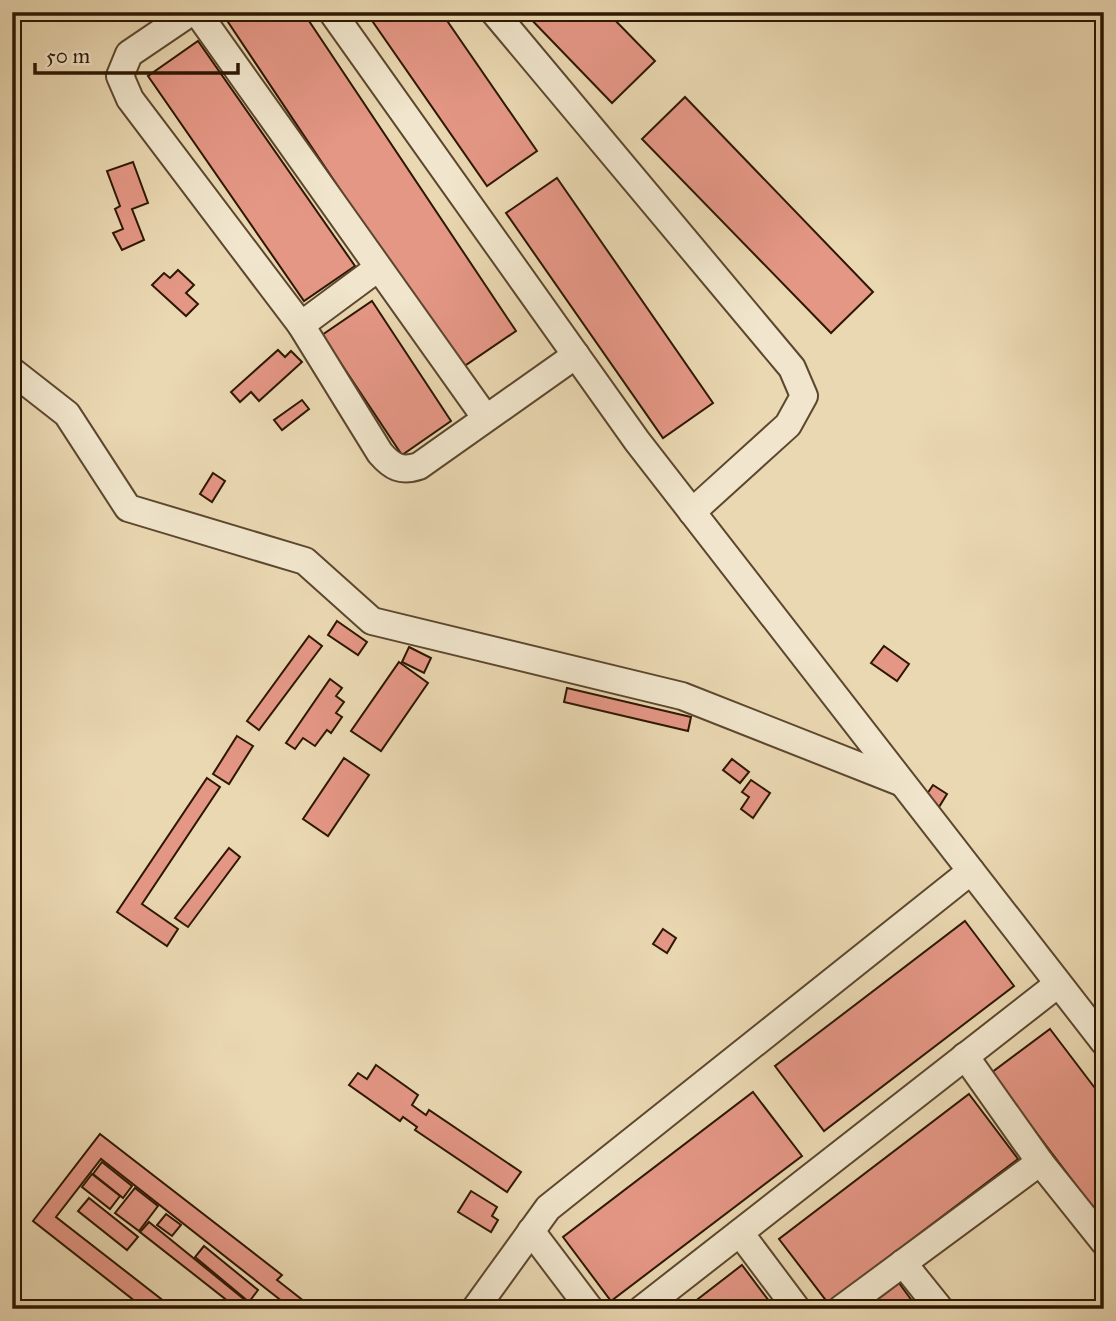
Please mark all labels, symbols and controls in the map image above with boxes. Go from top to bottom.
scale bar [35,32,238,76]
text: 50 m [46,43,91,69]

